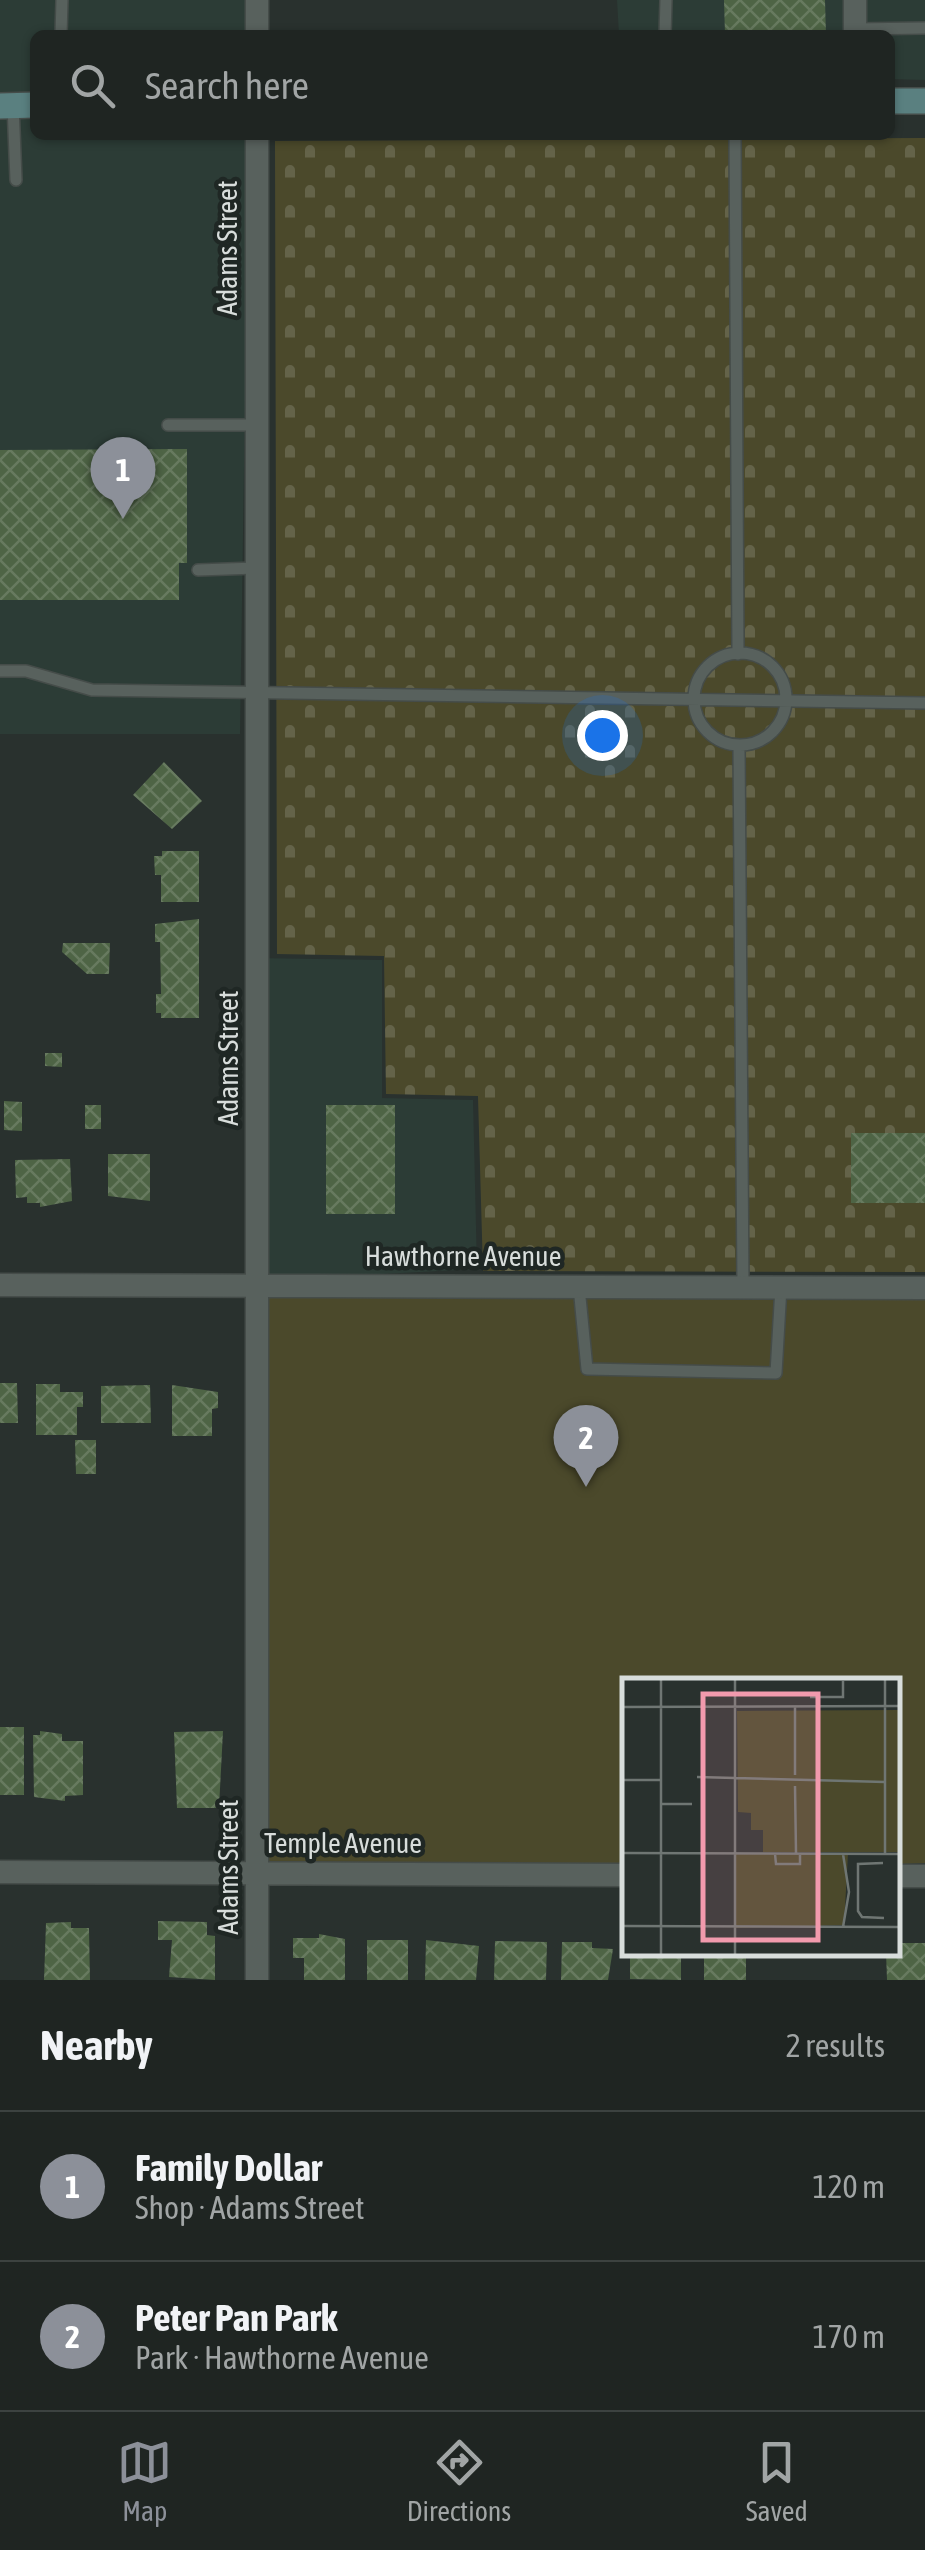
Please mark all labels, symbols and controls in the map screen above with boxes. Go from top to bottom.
search box [30,30,895,140]
icon: search [65,58,120,113]
text: Search here [145,64,309,107]
street label: Adams Street [211,180,243,316]
pin: 1 [90,436,156,519]
your location [577,710,628,761]
street label: Adams Street [212,990,244,1126]
street label: Hawthorne Avenue [365,1240,561,1272]
pin: 2 [554,1404,618,1487]
inset map [622,1678,900,1955]
street label: Adams Street [212,1799,244,1935]
street label: Temple Avenue [264,1827,422,1859]
text: Nearby [40,2021,153,2069]
text: 2 results [786,2027,885,2064]
text: Family Dollar [135,2146,322,2189]
text: 1 [65,2168,80,2205]
text: 120 m [812,2168,885,2205]
text: Shop · Adams Street [135,2189,364,2226]
text: Peter Pan Park [135,2296,337,2339]
text: 2 [65,2318,80,2355]
text: 170 m [812,2318,885,2355]
text: Park · Hawthorne Avenue [135,2339,429,2376]
tab: Map [117,2435,172,2527]
tab: Directions [407,2435,511,2527]
tab: Saved [746,2435,808,2527]

